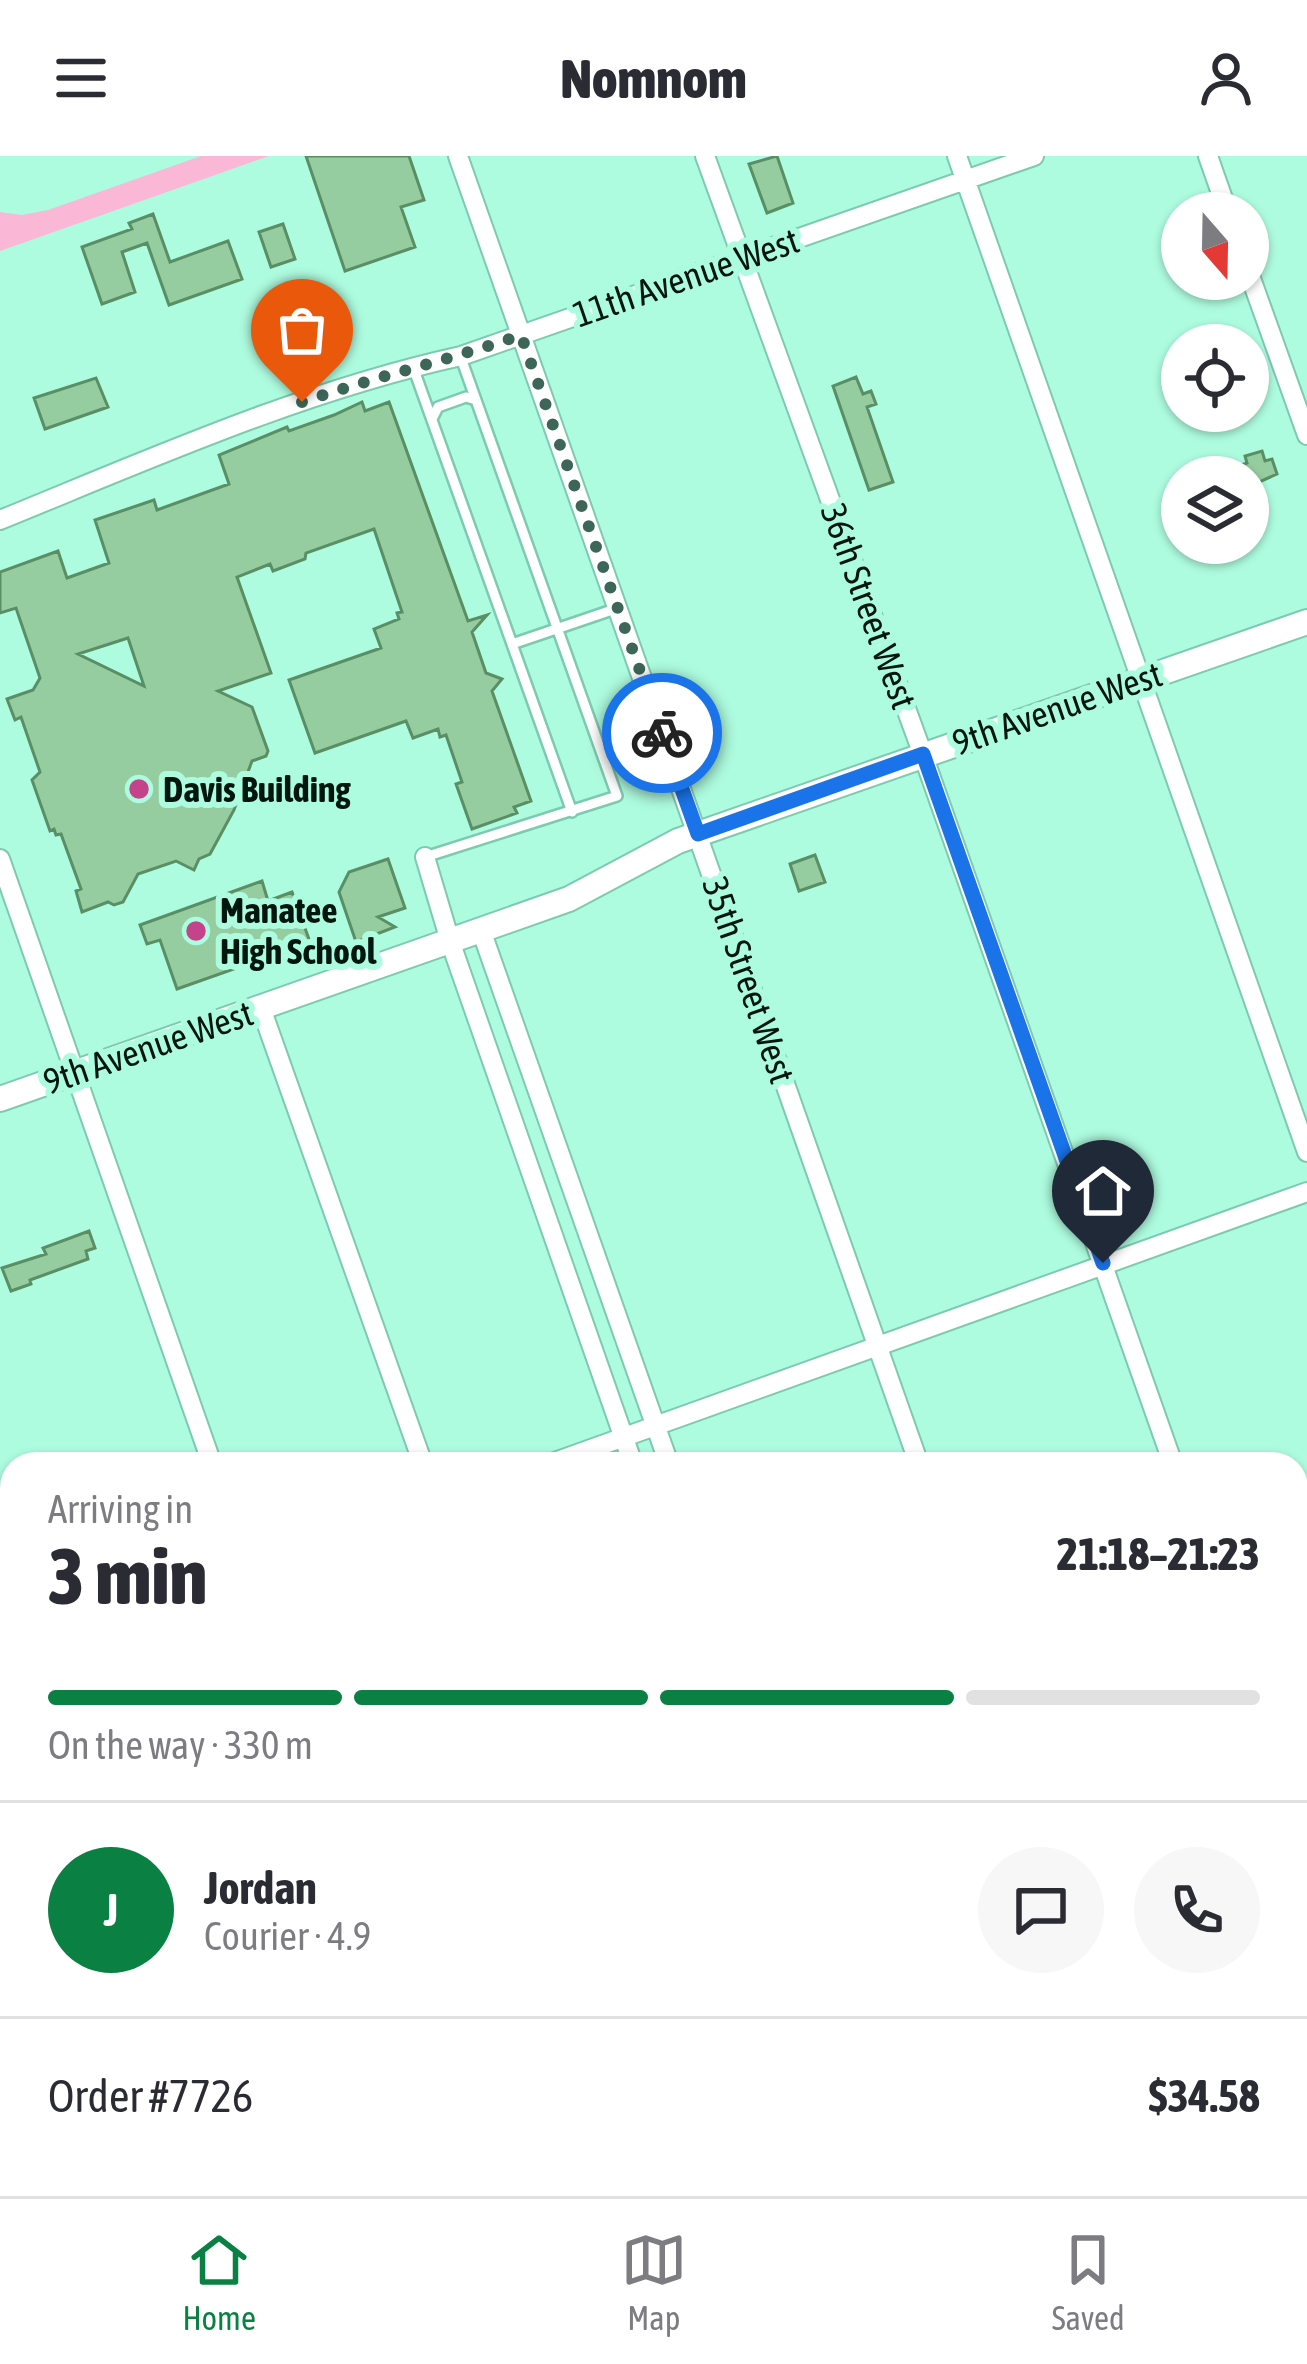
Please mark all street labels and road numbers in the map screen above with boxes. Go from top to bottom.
street label: 11th Avenue West [568,219,804,335]
street label: 36th Street West [813,498,925,714]
street label: 9th Avenue West [947,653,1167,763]
street label: 35th Street West [694,872,804,1088]
street label: 9th Avenue West [38,992,258,1102]

